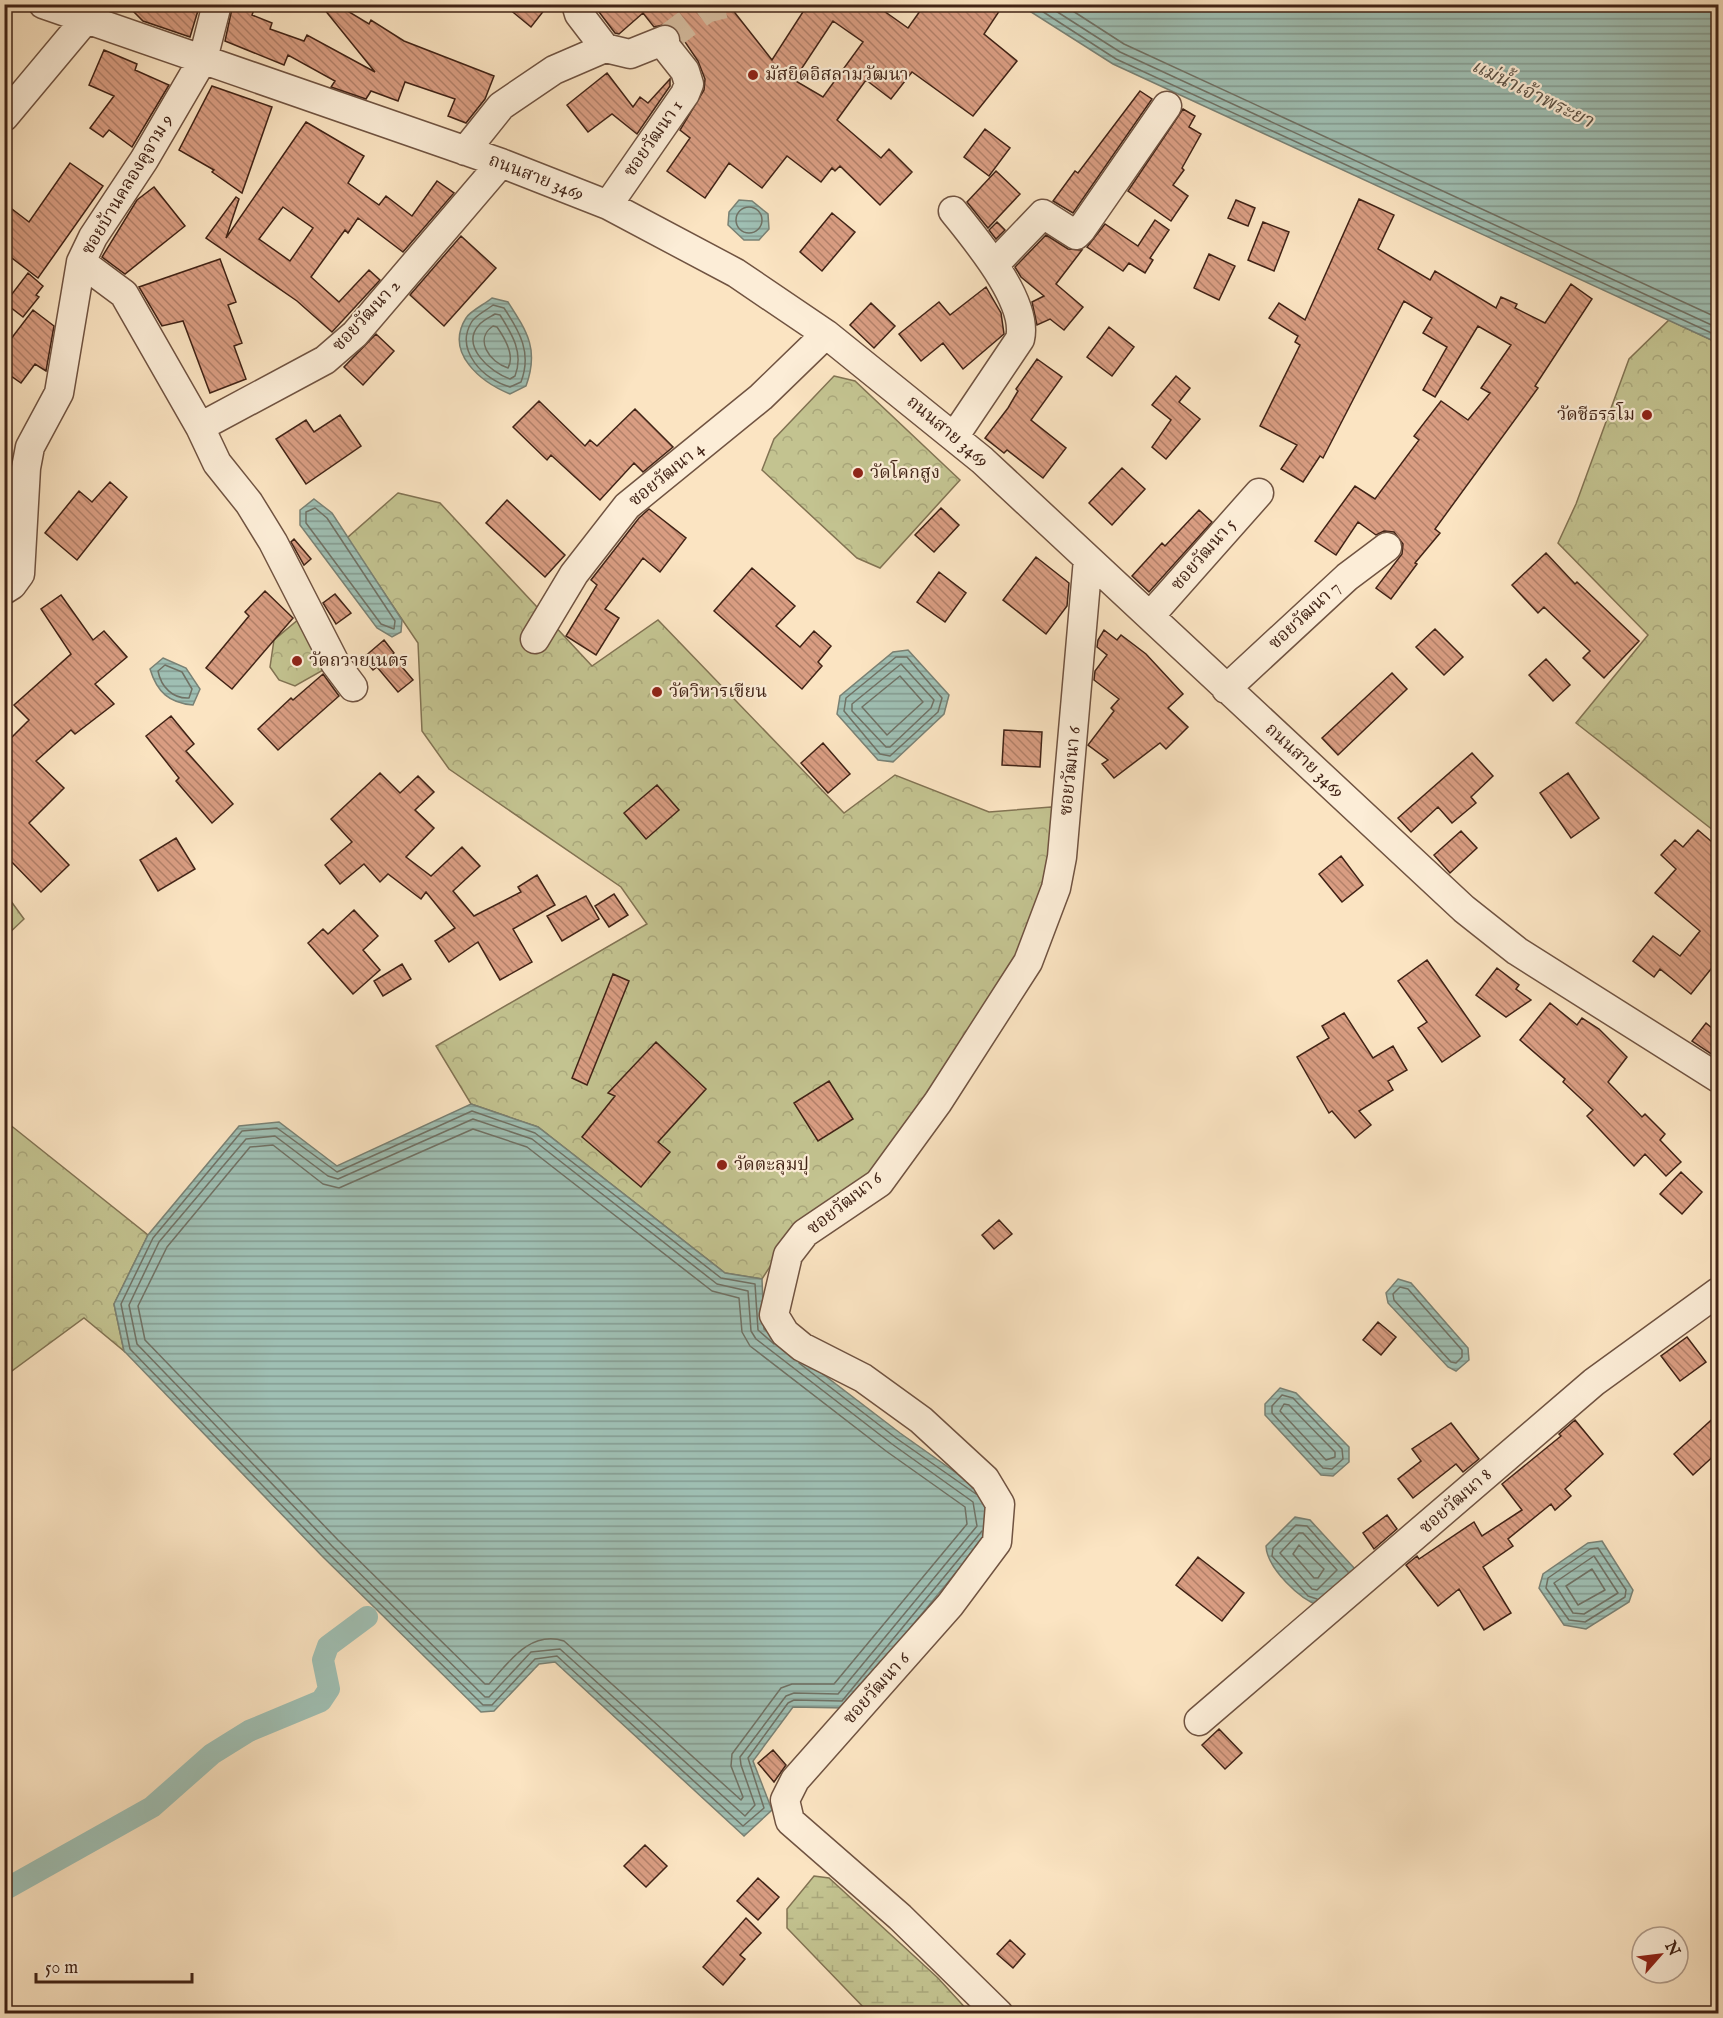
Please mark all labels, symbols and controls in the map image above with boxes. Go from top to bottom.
water label: แม่น้ำเจ้าพระยา [1467,50,1600,135]
place label: มัสยิดอิสลามวัฒนา [765,64,909,87]
marker: มัสยิดอิสลามวัฒนา [746,68,760,82]
street label: ซอยวัฒนา 1 [619,96,689,182]
street label: ซอยบ้านคลองคูจาม 9 [77,111,179,259]
street label: ถนนสาย 3469 [485,149,587,207]
street label: ซอยวัฒนา 2 [328,275,406,357]
street label: ถนนสาย 3469 [901,391,993,473]
place label: วัดชีธรรโม [1557,401,1635,427]
marker: วัดชีธรรโม [1640,408,1654,422]
street label: ซอยวัฒนา 4 [625,437,710,512]
place label: วัดโคกสูง [870,459,940,485]
marker: วัดโคกสูง [851,466,865,480]
street label: ซอยวัฒนา 5 [1166,514,1242,596]
street label: ซอยวัฒนา 7 [1264,577,1346,655]
place label: วัดถวายเนตร [309,650,408,673]
marker: วัดถวายเนตร [290,654,304,668]
place label: วัดวิหารเขียน [669,681,767,704]
marker: วัดวิหารเขียน [650,685,664,699]
street label: ถนนสาย 3469 [1259,718,1349,804]
street label: ซอยวัฒนา 6 [1055,725,1087,817]
place label: วัดตะลุมปุ [734,1154,809,1177]
marker: วัดตะลุมปุ [715,1158,729,1172]
street label: ซอยวัฒนา 6 [803,1167,888,1241]
street label: ซอยวัฒนา 8 [1415,1464,1497,1540]
street label: ซอยวัฒนา 6 [839,1648,916,1730]
north arrow [1630,1925,1690,1985]
text: N [1659,1937,1684,1960]
scale bar [36,1946,192,1984]
text: 50 m [45,1957,78,1980]

